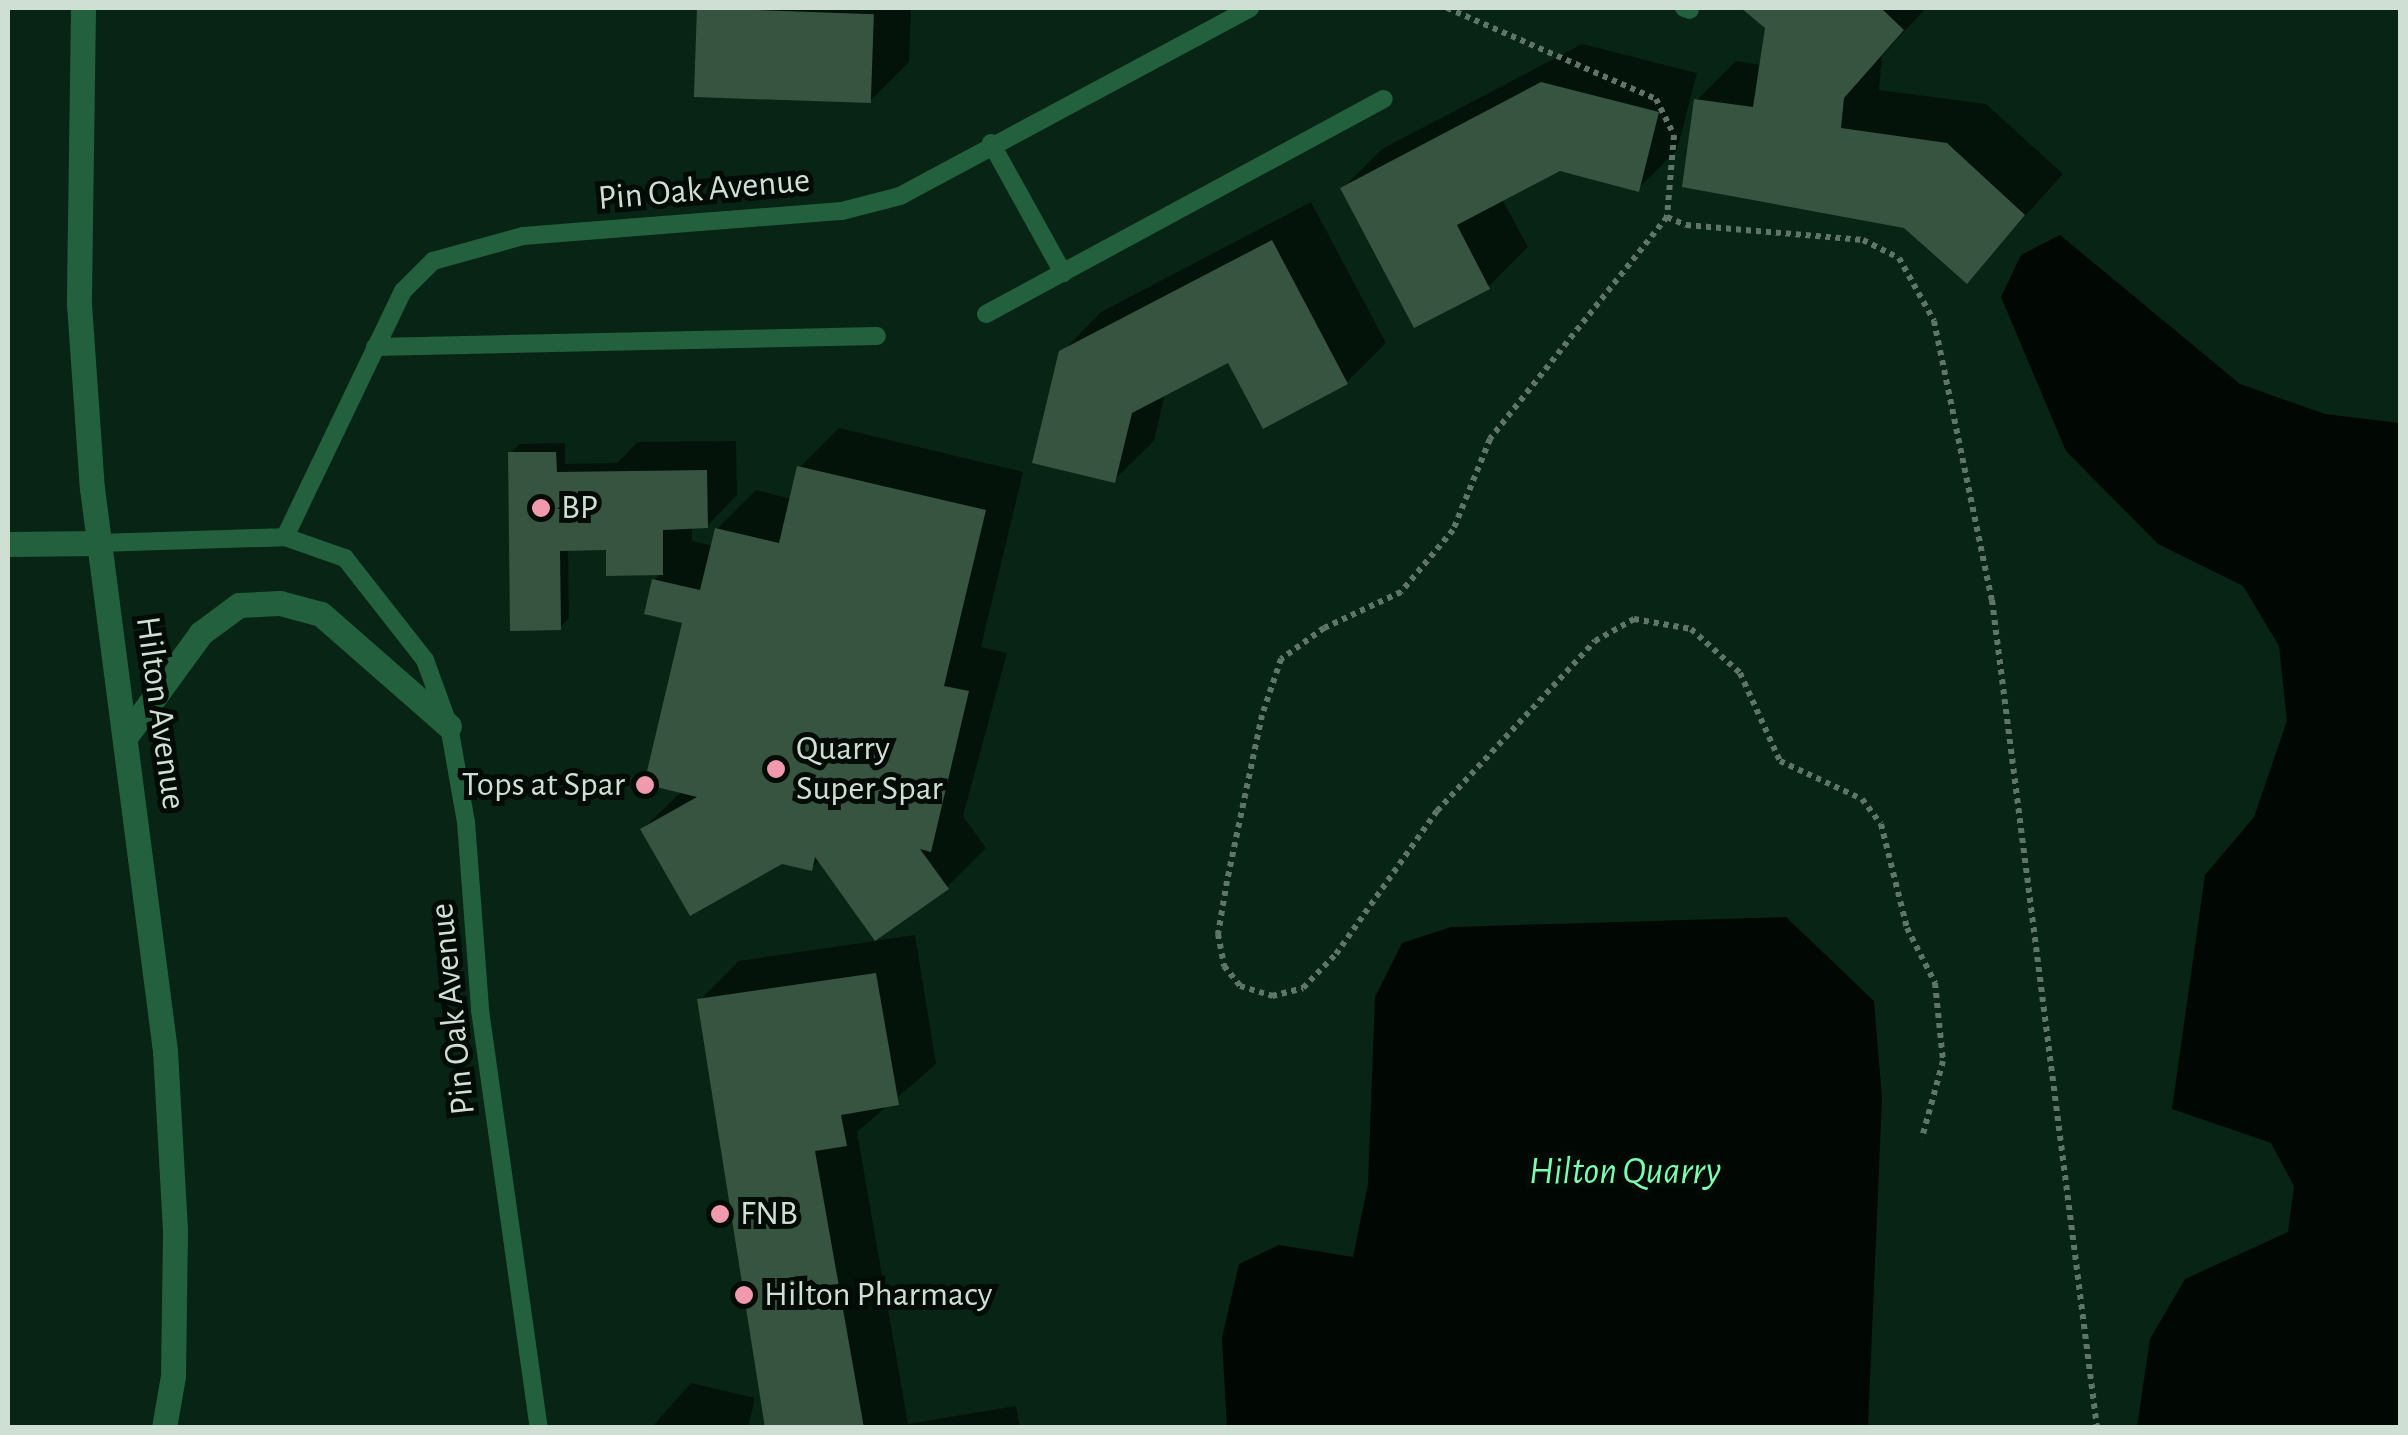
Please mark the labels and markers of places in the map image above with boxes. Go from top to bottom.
place label: BP [561,487,598,529]
marker: BP [530,497,552,519]
place label: Quarry Super Spar [796,728,943,810]
marker: Quarry Super Spar [765,758,787,780]
place label: Tops at Spar [462,764,625,806]
marker: Tops at Spar [634,774,656,796]
place label: FNB [740,1193,798,1235]
marker: FNB [709,1203,731,1225]
place label: Hilton Pharmacy [764,1274,992,1316]
marker: Hilton Pharmacy [733,1284,755,1306]

